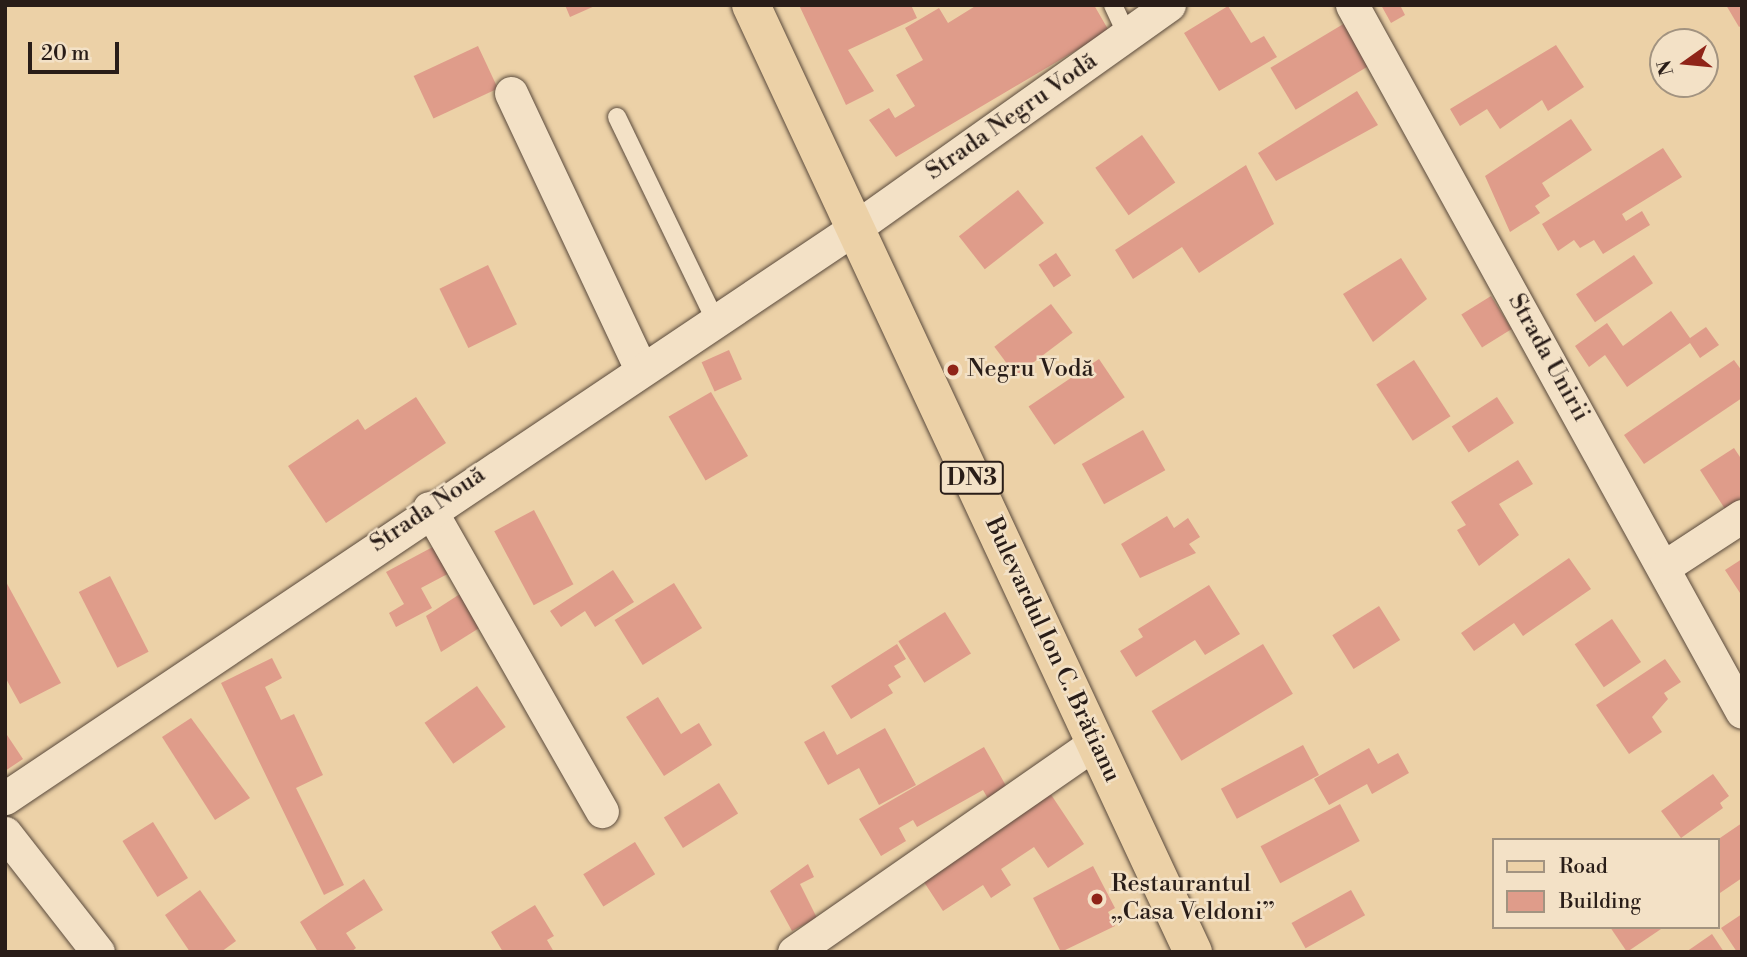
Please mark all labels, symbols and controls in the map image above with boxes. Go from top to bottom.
scale bar [32,28,122,72]
north arrow [1649,28,1719,98]
text: 20 m [41,41,90,67]
street label: Strada Negru Vodă [921,47,1103,187]
text: N [1652,58,1679,78]
street label: Strada Unirii [1501,289,1595,427]
place label: Negru Vodă [967,356,1094,384]
marker: Negru Vodă [945,362,961,378]
road number: DN3 [939,458,1005,498]
street label: Strada Nouă [365,461,491,559]
street label: Bulevardul Ion C. Brătianu [978,513,1126,787]
legend [1492,838,1719,929]
text: Road [1559,854,1608,880]
place label: Restaurantul „Casa Veldoni” [1111,871,1275,927]
text: Building [1559,889,1641,915]
marker: Restaurantul „Casa Veldoni” [1089,891,1105,907]

